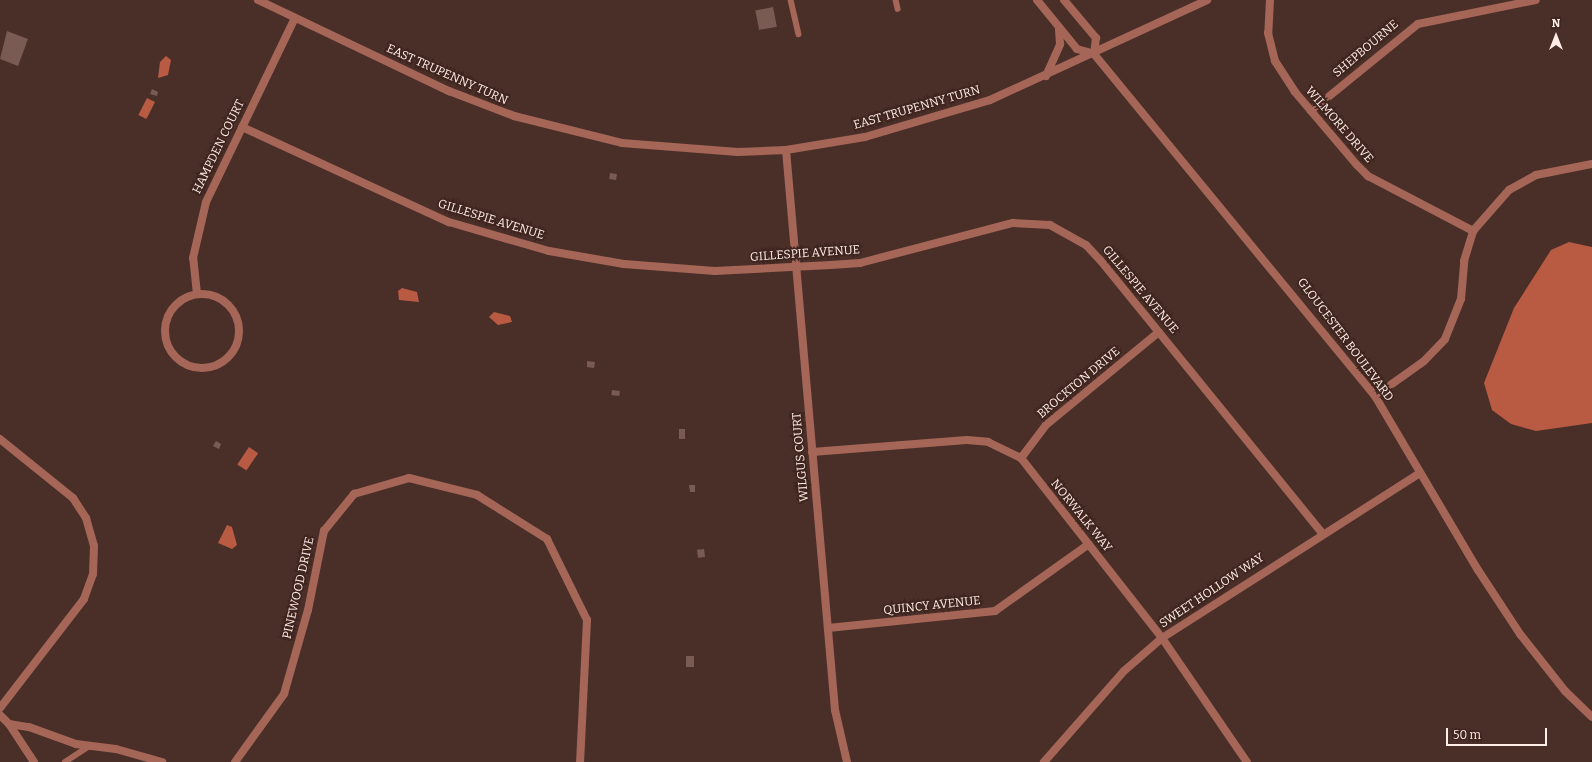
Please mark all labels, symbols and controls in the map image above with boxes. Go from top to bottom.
north arrow [1536,16,1576,56]
street label: SHEPBOURNE [1330,17,1402,81]
text: N [1552,17,1560,30]
street label: EAST TRUPENNY TURN [384,42,510,108]
street label: EAST TRUPENNY TURN [852,83,982,133]
street label: WILMORE DRIVE [1302,84,1376,166]
street label: HAMPDEN COURT [190,98,248,196]
street label: GILLESPIE AVENUE [436,197,546,243]
street label: GILLESPIE AVENUE [749,243,861,265]
street label: GILLESPIE AVENUE [1099,243,1181,337]
street label: GLOUCESTER BOULEVARD [1294,276,1396,404]
street label: BROCKTON DRIVE [1035,344,1123,422]
street label: WILGUS COURT [790,412,812,502]
street label: NORWALK WAY [1047,477,1115,555]
street label: PINEWOOD DRIVE [280,536,318,640]
street label: SWEET HOLLOW WAY [1157,551,1267,631]
street label: QUINCY AVENUE [883,594,981,618]
scale bar [1448,720,1549,746]
text: 50 m [1453,728,1481,742]

